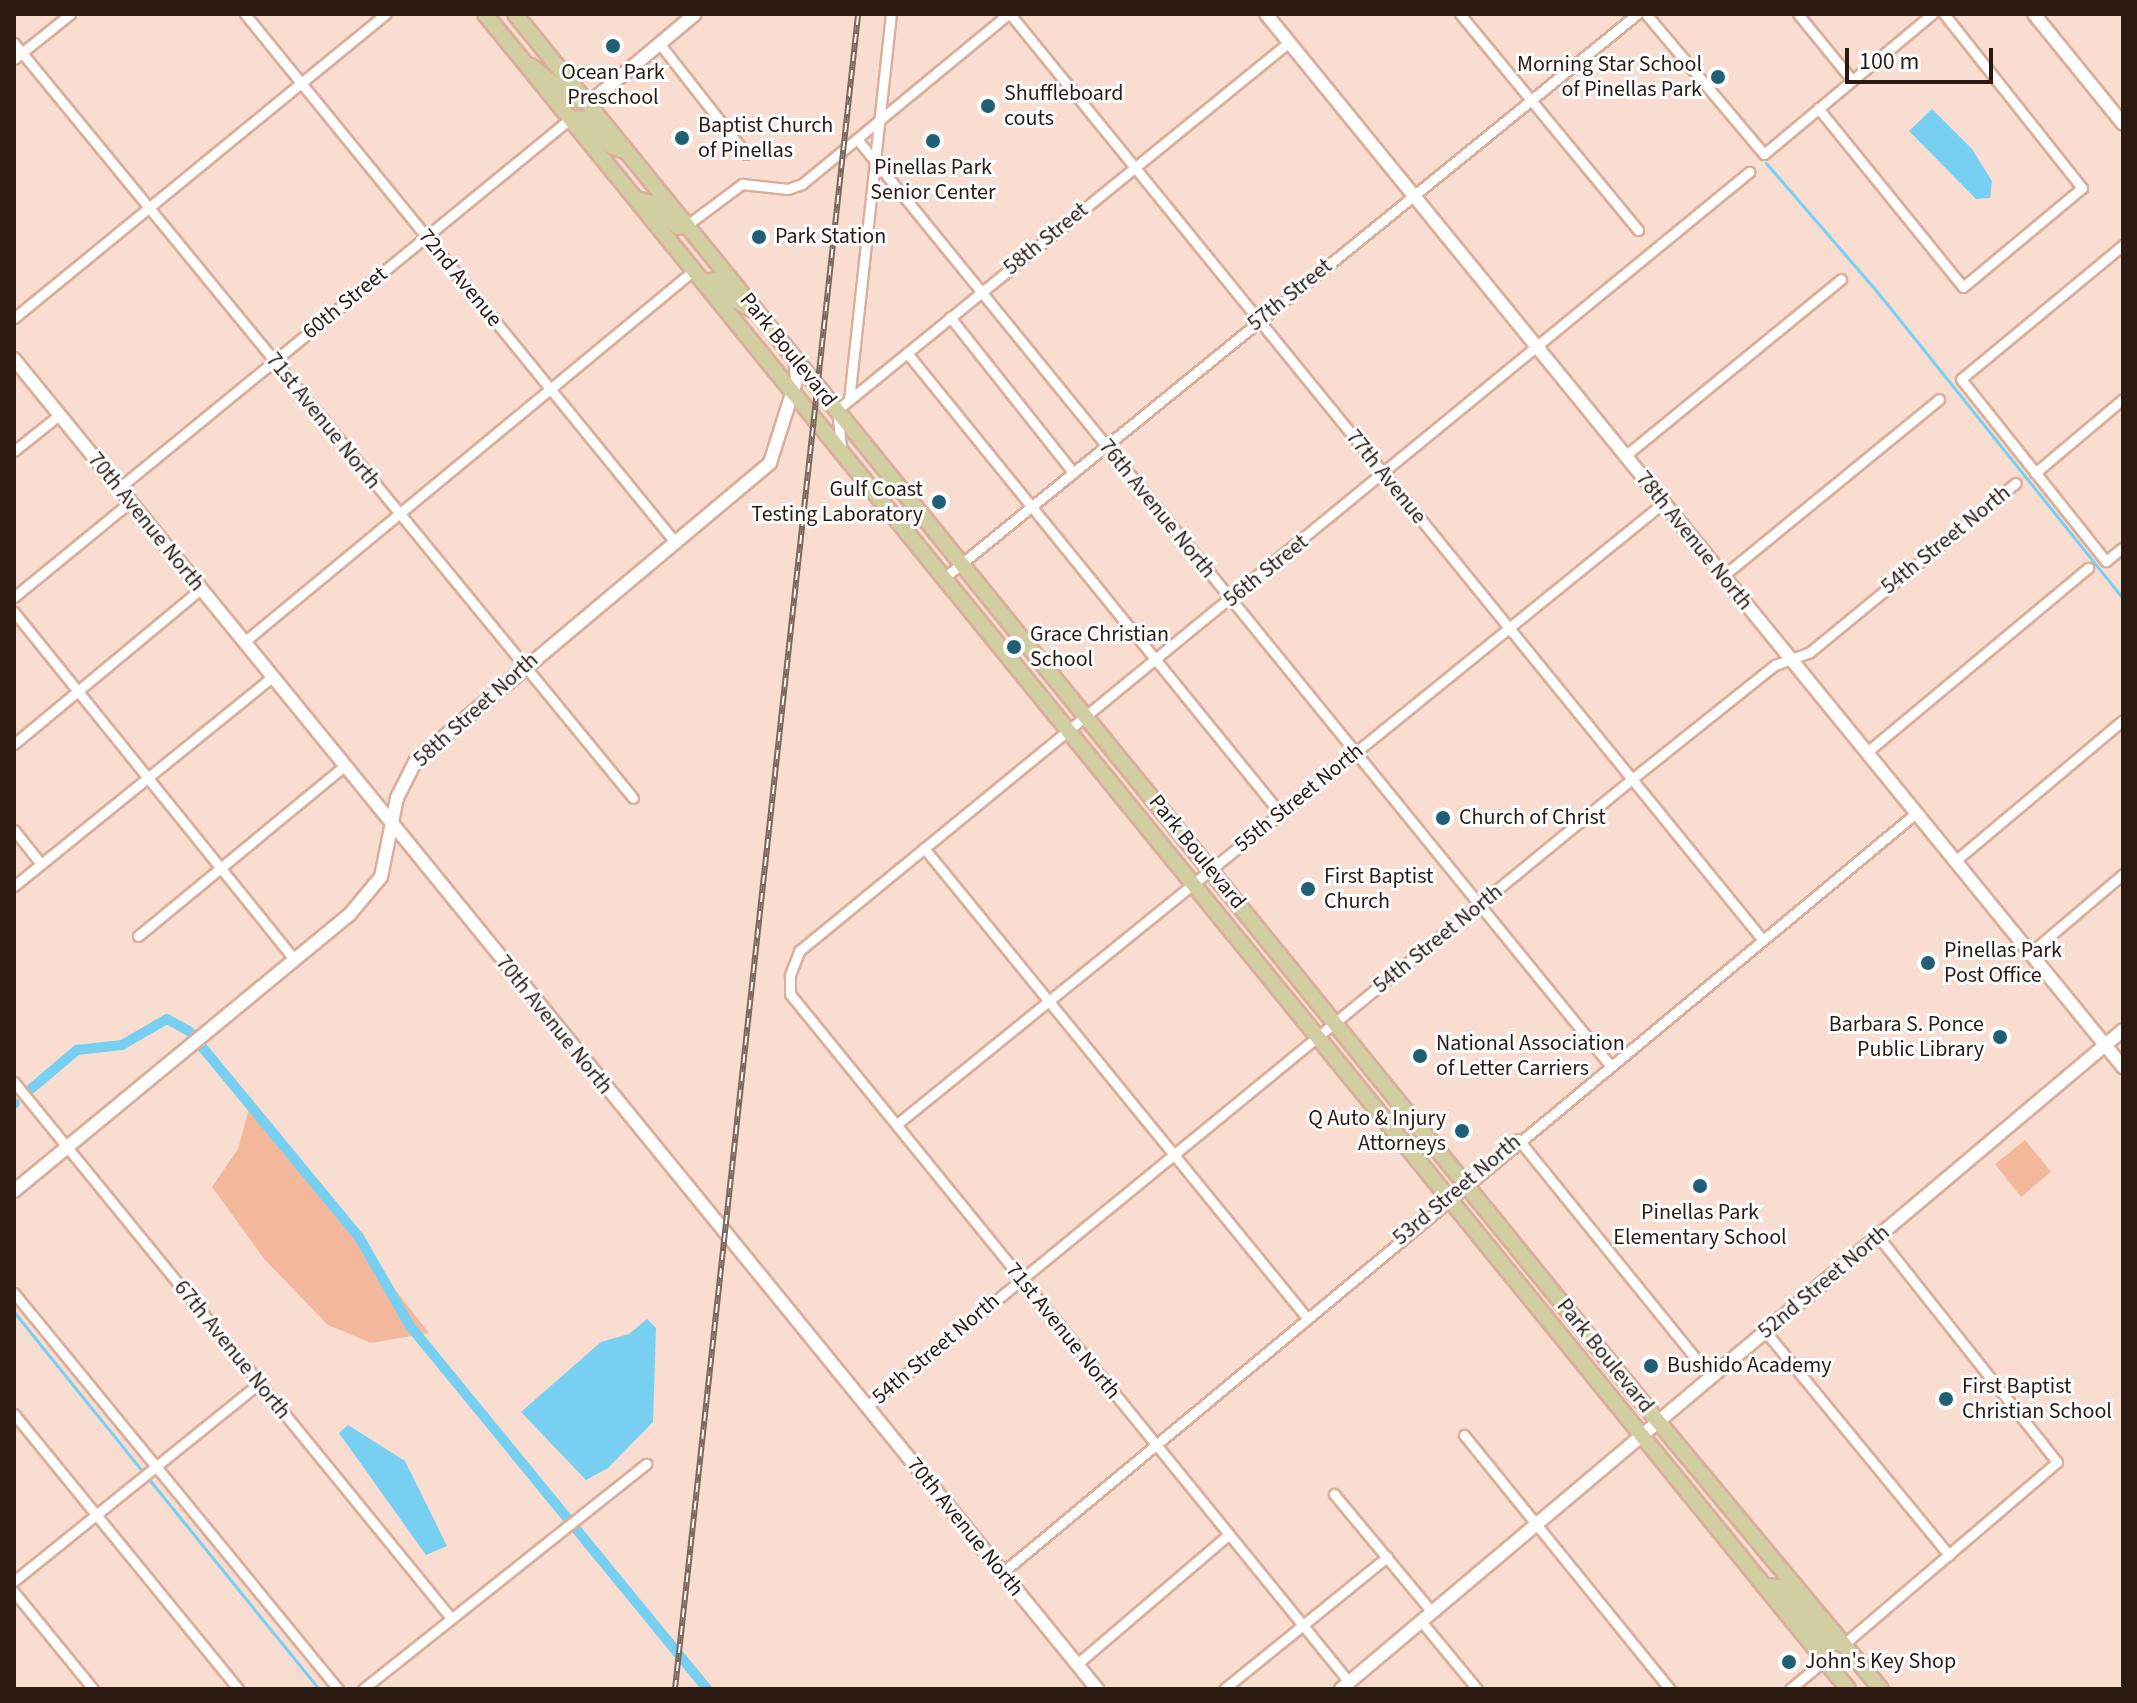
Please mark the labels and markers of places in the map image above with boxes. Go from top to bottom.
marker: Ocean Park Preschool [604,37,622,55]
place label: Morning Star School of Pinellas Park [1517,51,1702,102]
place label: Ocean Park Preschool [561,59,665,110]
marker: Morning Star School of Pinellas Park [1709,68,1727,86]
place label: Shuffleboard couts [1004,80,1123,132]
marker: Shuffleboard couts [979,97,997,115]
place label: Baptist Church of Pinellas [698,112,833,164]
marker: Baptist Church of Pinellas [673,129,691,147]
marker: Pinellas Park Senior Center [924,132,942,150]
place label: Pinellas Park Senior Center [870,154,996,206]
place label: Park Station [775,224,886,250]
marker: Park Station [750,228,768,246]
place label: Gulf Coast Testing Laboratory [751,476,923,528]
marker: Gulf Coast Testing Laboratory [930,493,948,511]
place label: Grace Christian School [1030,621,1169,672]
marker: Grace Christian School [1005,638,1023,656]
place label: Church of Christ [1459,805,1606,831]
marker: Church of Christ [1434,809,1452,827]
place label: First Baptist Church [1324,863,1433,914]
marker: First Baptist Church [1299,880,1317,898]
place label: Pinellas Park Post Office [1944,937,2062,988]
marker: Pinellas Park Post Office [1919,954,1937,972]
place label: Barbara S. Ponce Public Library [1829,1011,1984,1062]
marker: Barbara S. Ponce Public Library [1991,1028,2009,1046]
place label: National Association of Letter Carriers [1436,1030,1625,1082]
marker: National Association of Letter Carriers [1411,1047,1429,1065]
place label: Q Auto & Injury Attorneys [1308,1105,1446,1156]
marker: Q Auto & Injury Attorneys [1453,1122,1471,1140]
marker: Pinellas Park Elementary School [1691,1177,1709,1195]
place label: Pinellas Park Elementary School [1613,1199,1787,1250]
place label: Bushido Academy [1667,1353,1832,1379]
marker: Bushido Academy [1642,1357,1660,1375]
place label: First Baptist Christian School [1962,1373,2112,1424]
marker: First Baptist Christian School [1937,1390,1955,1408]
place label: John's Key Shop [1805,1649,1956,1675]
marker: John's Key Shop [1780,1653,1798,1671]

